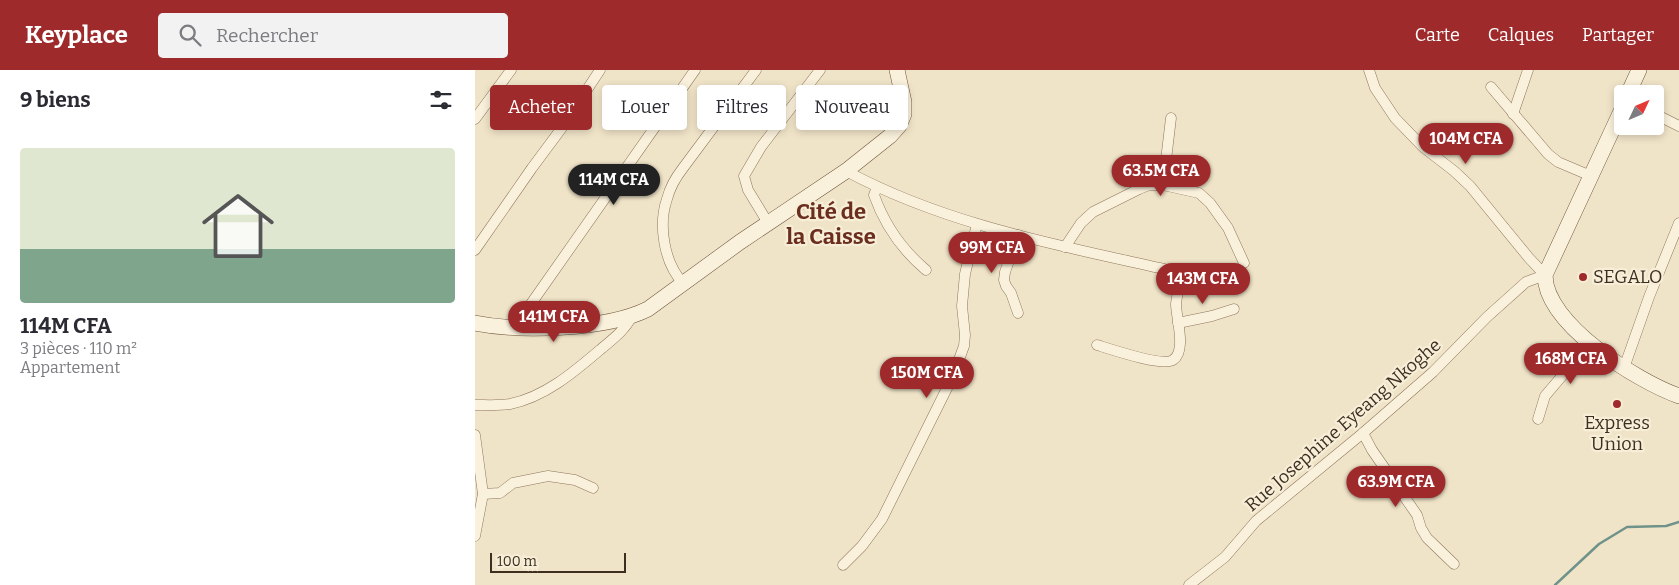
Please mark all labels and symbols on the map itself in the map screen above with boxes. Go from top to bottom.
north arrow [1614,85,1664,135]
pin: 104M CFA [1414,122,1518,165]
pin: 63.5M CFA [1104,154,1218,197]
pin: 114M CFA [562,164,666,206]
district label: Cité de la Caisse [786,198,876,250]
pin: 99M CFA [946,232,1038,274]
pin: 143M CFA [1151,262,1255,305]
place label: SEGALO [1593,266,1662,288]
marker: SEGALO [1577,271,1589,283]
pin: 141M CFA [502,300,606,343]
street label: Rue Josephine Eyeang Nkoghe [1241,334,1445,516]
pin: 168M CFA [1519,342,1623,385]
pin: 150M CFA [875,356,979,399]
marker: Express Union [1611,398,1623,410]
place label: Express Union [1584,412,1650,455]
pin: 63.9M CFA [1339,466,1453,508]
scale bar [490,550,626,573]

